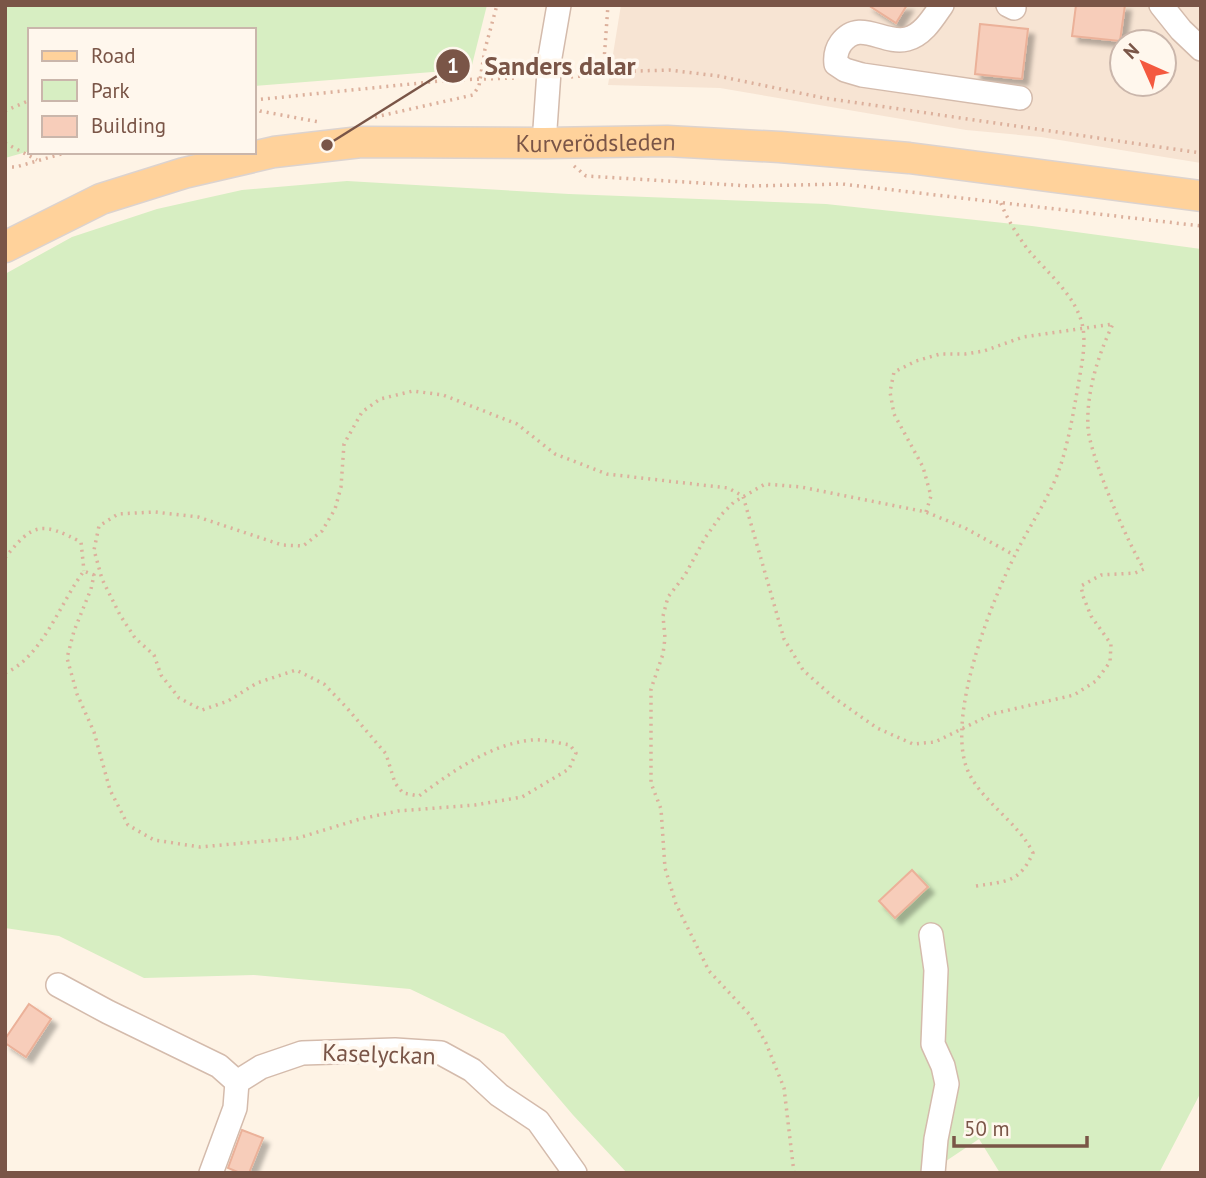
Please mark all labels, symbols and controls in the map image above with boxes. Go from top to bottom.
legend [28,28,256,154]
north arrow [1108,28,1178,98]
text: N [1118,38,1144,64]
text: Road [91,42,135,69]
callout: Sanders dalar [436,42,650,89]
text: Sanders dalar [484,49,637,82]
text: 1 [447,52,459,79]
text: Park [91,77,130,104]
text: Building [91,112,166,139]
street label: Kurverödsleden [516,125,677,159]
street label: Kaselyckan [322,1037,436,1071]
scale bar [954,1104,1087,1148]
text: 50 m [964,1115,1010,1142]

